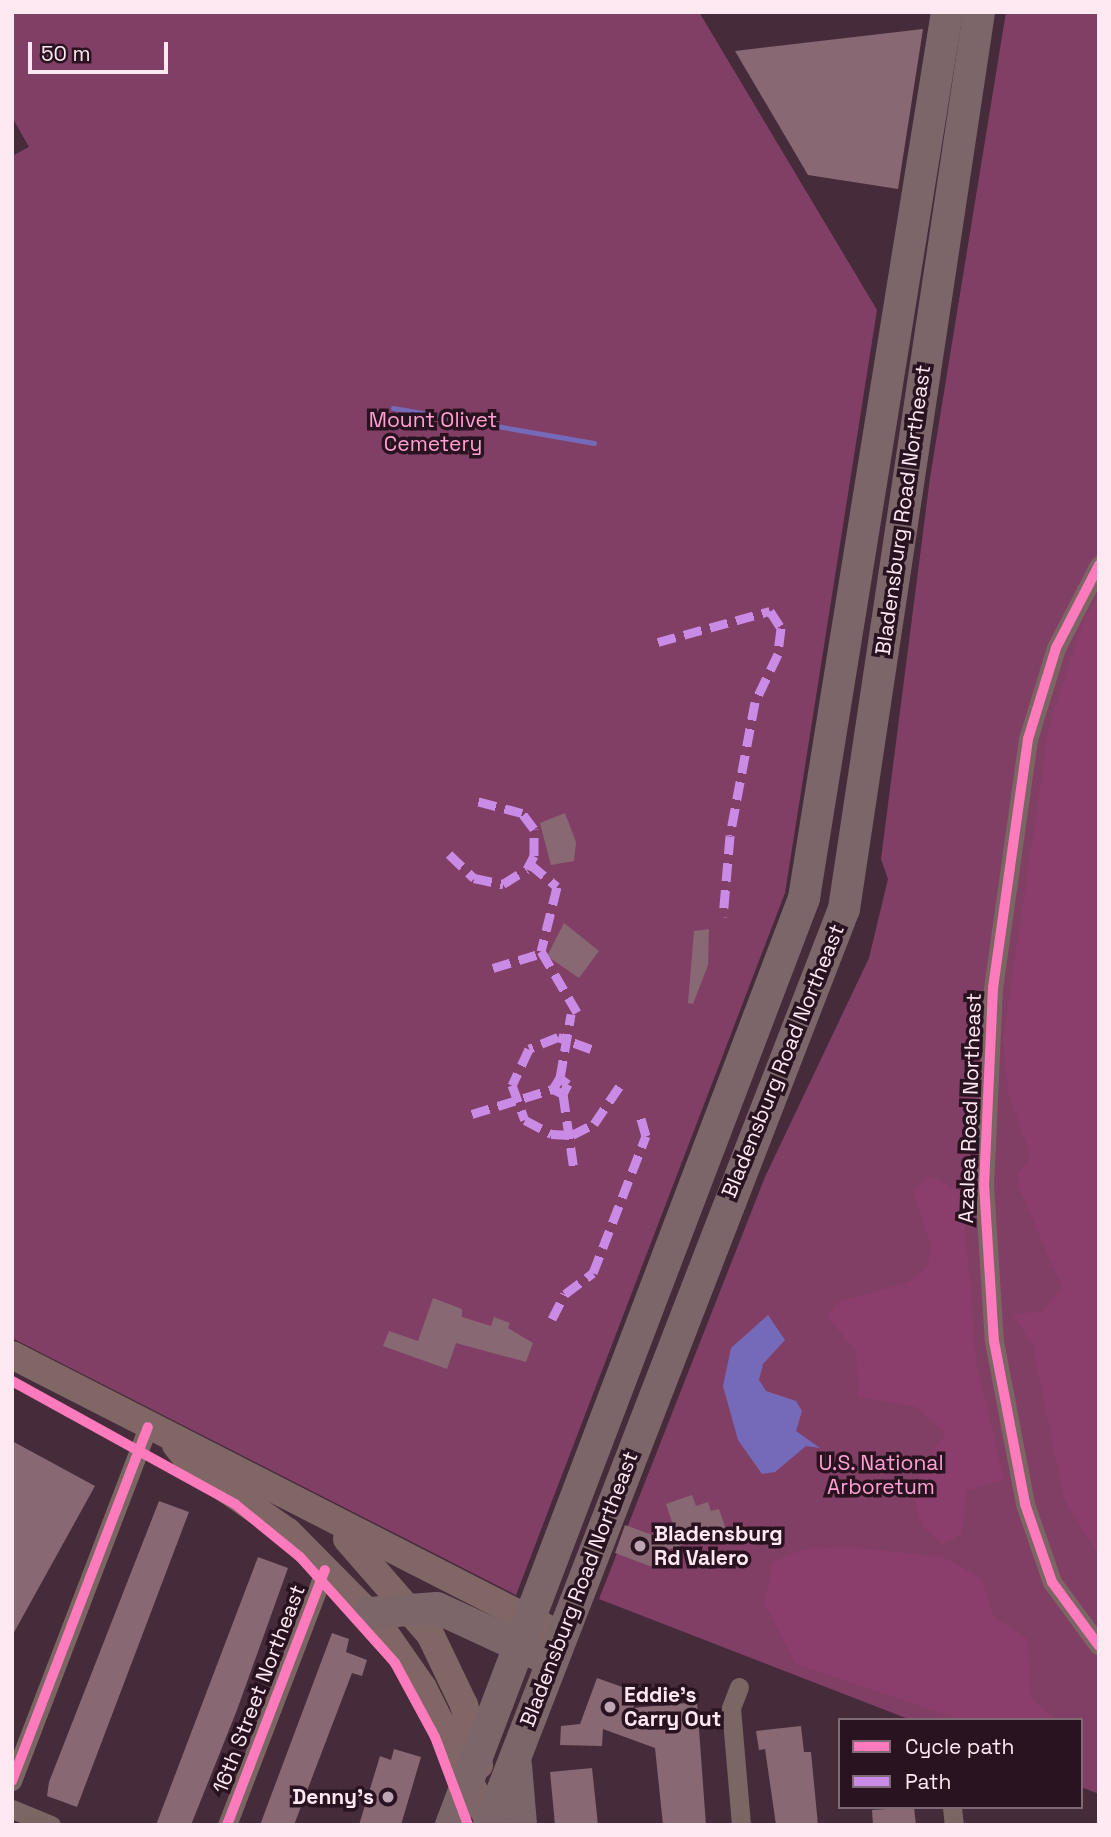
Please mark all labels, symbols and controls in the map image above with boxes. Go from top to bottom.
scale bar [32,28,172,72]
text: 50 m [41,40,91,67]
street label: Bladensburg Road Northeast [870,363,936,657]
park label: Mount Olivet Cemetery [369,407,497,457]
street label: Bladensburg Road Northeast [716,921,850,1201]
street label: Azalea Road Northeast [953,992,987,1224]
street label: Bladensburg Road Northeast [515,1448,643,1730]
park label: U.S. National Arboretum [818,1450,944,1500]
place label: Bladensburg Rd Valero [654,1521,783,1571]
marker: Bladensburg Rd Valero [632,1538,648,1554]
street label: 16th Street Northeast [208,1581,310,1797]
place label: Eddie's Carry Out [624,1682,721,1732]
marker: Eddie's Carry Out [602,1699,618,1715]
legend [838,1718,1083,1809]
text: Cycle path [905,1733,1014,1760]
text: Path [905,1768,951,1795]
place label: Denny's [292,1784,374,1810]
marker: Denny's [380,1789,396,1805]

